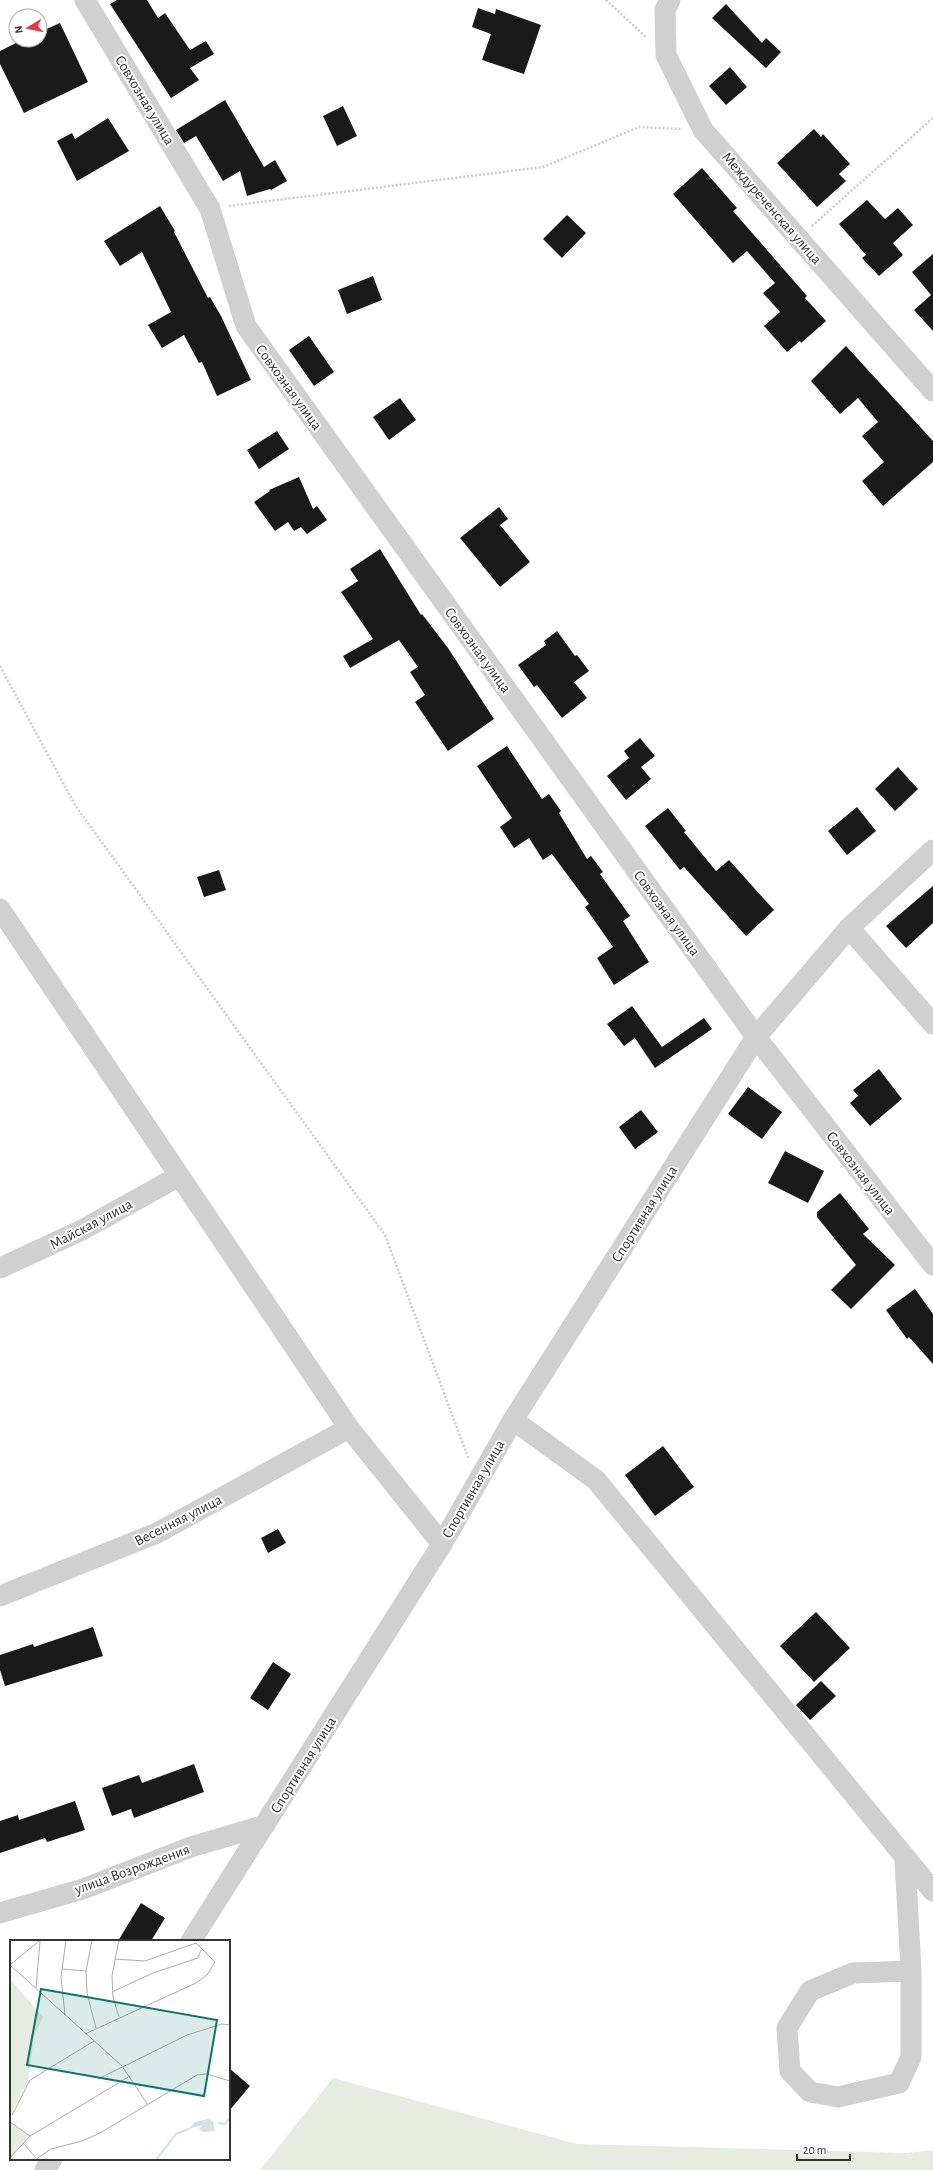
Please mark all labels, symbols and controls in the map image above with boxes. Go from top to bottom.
north arrow [8,8,48,48]
text: N [13,25,25,34]
street label: Совхозная улица [112,53,177,148]
street label: Междуреченская улица [719,149,824,267]
street label: Совхозная улица [253,342,325,433]
street label: Совхозная улица [442,605,514,696]
street label: Совхозная улица [631,868,703,959]
street label: Совхозная улица [823,1129,898,1218]
street label: Спортивная улица [609,1163,680,1265]
street label: Майская улица [47,1196,135,1252]
street label: Спортивная улица [439,1437,508,1541]
street label: Весенняя улица [132,1492,224,1549]
street label: Спортивная улица [268,1714,339,1816]
street label: улица Возрождения [72,1842,192,1898]
inset map [10,1940,230,2160]
scale bar [797,2136,850,2162]
text: 20 m [803,2144,826,2156]

